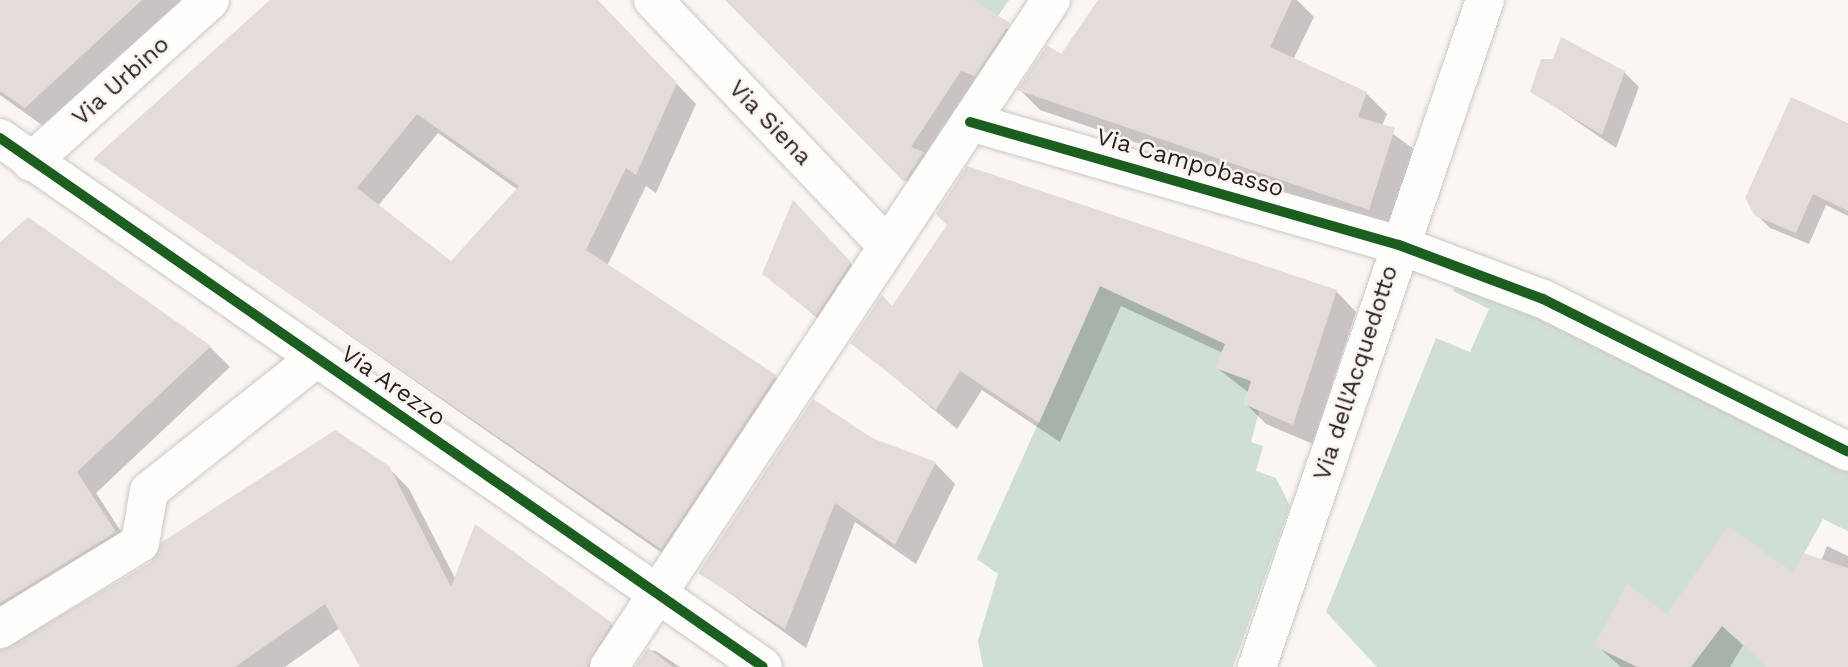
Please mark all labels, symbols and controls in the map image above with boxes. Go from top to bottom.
street label: Via Urbino [66,30,176,132]
street label: Via Siena [722,74,818,172]
street label: Via Campobasso [1093,122,1287,204]
street label: Via dell'Acquedotto [1308,262,1404,484]
street label: Via Arezzo [335,339,451,433]

